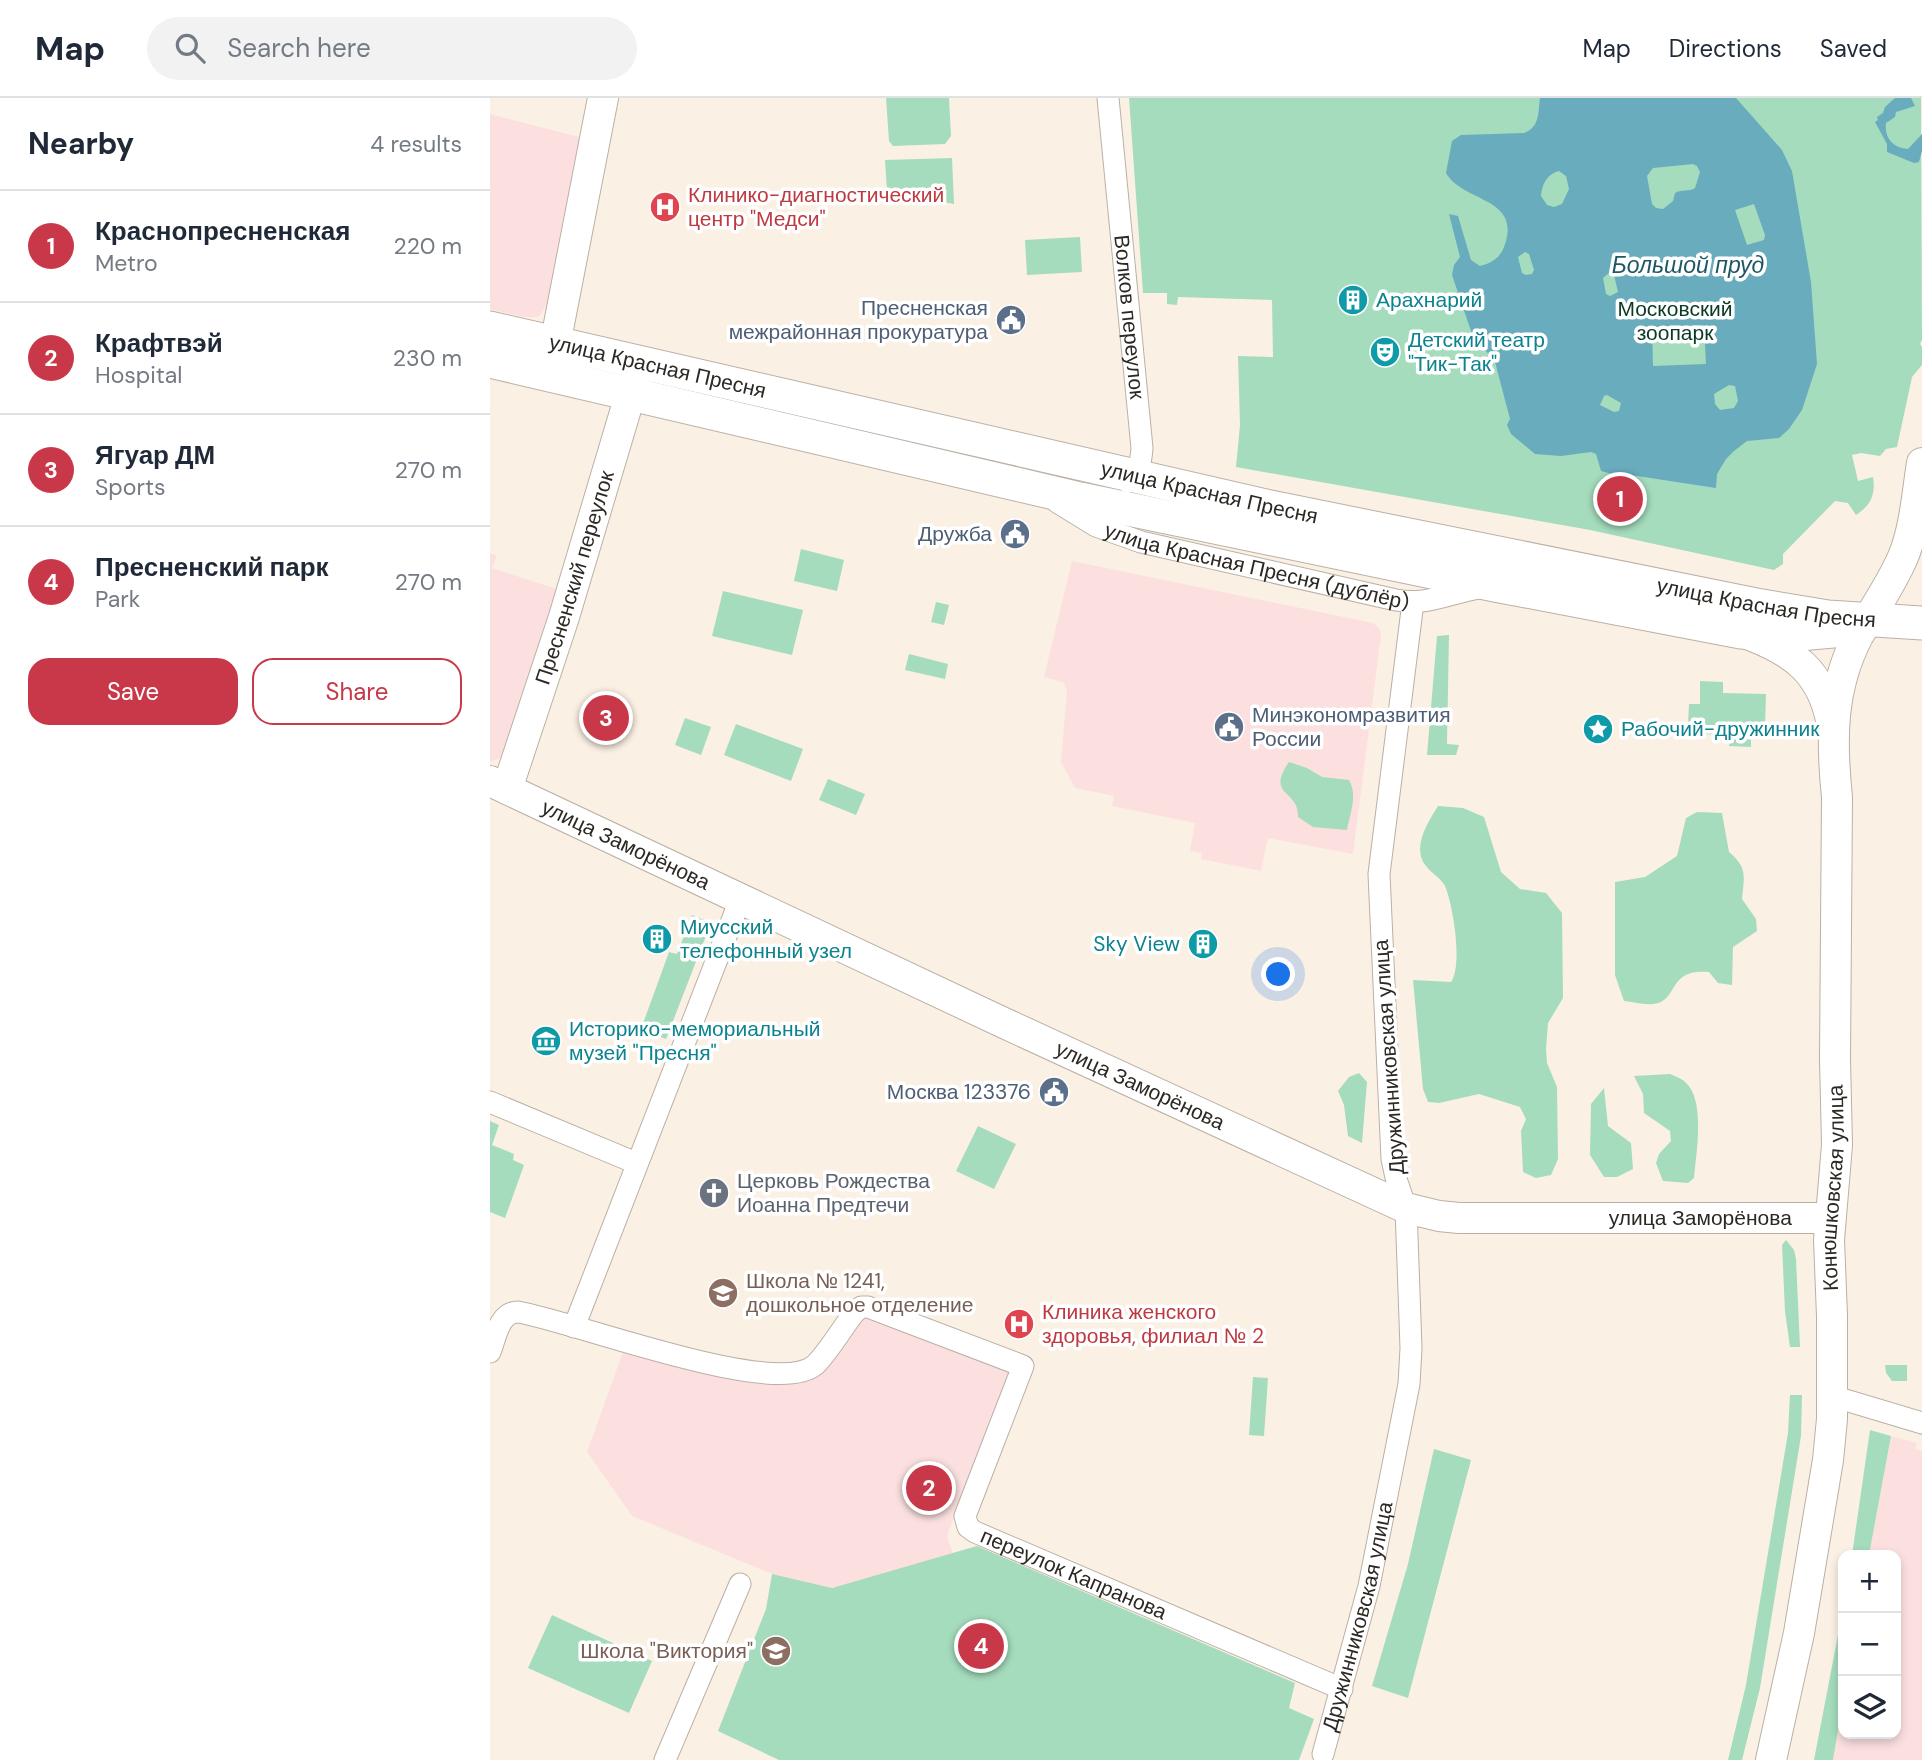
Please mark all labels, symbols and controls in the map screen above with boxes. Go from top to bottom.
search box [147,17,637,80]
text: Map [35,27,105,70]
icon: search [171,29,209,67]
text: Search here [227,31,371,65]
text: Map [1583,33,1631,64]
text: Directions [1669,33,1782,64]
text: Saved [1820,33,1887,64]
text: Nearby [28,124,134,163]
text: 4 results [370,129,462,159]
place label: Клинико-диагностический центр "Медси" [688,181,944,233]
hospital icon: Клинико-диагностический центр "Медси" [648,190,682,224]
text: Краснопресненская [95,214,350,248]
text: 1 [47,231,55,261]
text: 220 m [393,231,462,261]
street label: Волков переулок [1107,234,1151,401]
text: Metro [95,248,158,278]
water label: Большой пруд [1612,250,1764,280]
building icon: Арахнарий [1336,283,1370,317]
place label: Арахнарий [1376,286,1482,314]
place label: Пресненская межрайонная прокуратура [729,294,988,346]
park label: Московский зоопарк [1617,295,1733,347]
public building icon: Пресненская межрайонная прокуратура [994,303,1028,337]
text: Крафтвэй [95,326,223,360]
place label: Детский театр "Тик-Так" [1408,326,1545,378]
street label: улица Красная Пресня [546,328,769,405]
theatre icon: Детский театр "Тик-Так" [1368,335,1402,369]
text: 2 [44,343,58,373]
text: 230 m [393,343,462,373]
text: Hospital [95,360,182,390]
text: Ягуар ДМ [95,438,215,472]
text: 3 [44,455,58,485]
text: 270 m [395,455,462,485]
street label: улица Красная Пресня [1098,455,1320,530]
street label: Пресненский переулок [529,467,621,688]
text: Sports [95,472,165,502]
pin: 1 [1597,473,1643,525]
street label: улица Красная Пресня (дублёр) [1101,516,1410,616]
public building icon: Дружба [998,517,1032,551]
place label: Дружба [918,520,992,548]
text: Пресненский парк [95,550,329,584]
text: 4 [44,567,58,597]
text: 270 m [395,567,462,597]
street label: улица Красная Пресня [1654,571,1877,634]
text: Park [95,584,140,614]
button: Save [28,658,238,725]
button: Share [252,658,462,725]
pin: 3 [583,692,629,744]
place label: Минэкономразвития России [1252,701,1451,753]
public building icon: Минэкономразвития России [1212,710,1246,744]
place icon: Рабочий-дружинник [1581,712,1615,746]
place label: Рабочий-дружинник [1621,715,1820,743]
street label: улица Заморёнова [537,793,715,897]
place label: Миусский телефонный узел [680,913,852,965]
building icon: Миусский телефонный узел [640,922,674,956]
building icon: Sky View [1186,927,1220,961]
place label: Sky View [1093,930,1180,958]
street label: Дружинниковская улица [1367,938,1411,1176]
your location [1261,957,1295,991]
place label: Историко-мемориальный музей "Пресня" [569,1015,820,1067]
museum icon: Историко-мемориальный музей "Пресня" [529,1024,563,1058]
street label: улица Заморёнова [1051,1035,1229,1137]
public building icon: Москва 123376 [1037,1075,1071,1109]
place label: Москва 123376 [887,1078,1031,1106]
street label: Конюшковская улица [1815,1084,1851,1292]
place label: Церковь Рождества Иоанна Предтечи [737,1167,930,1219]
church icon: Церковь Рождества Иоанна Предтечи [697,1176,731,1210]
street label: улица Заморёнова [1609,1204,1792,1232]
place label: Школа № 1241, дошкольное отделение [746,1267,973,1319]
school or university icon: Школа № 1241, дошкольное отделение [706,1276,740,1310]
place label: Клиника женского здоровья, филиал № 2 [1042,1298,1264,1350]
hospital icon: Клиника женского здоровья, филиал № 2 [1002,1307,1036,1341]
pin: 2 [906,1462,952,1514]
street label: Дружинниковская улица [1316,1499,1399,1734]
street label: переулок Капранова [976,1522,1171,1626]
map controls [1838,1550,1901,1739]
button: + [1838,1550,1901,1613]
button: − [1838,1613,1901,1676]
pin: 4 [958,1620,1004,1672]
school or university icon: Школа "Виктория" [759,1634,793,1668]
place label: Школа "Виктория" [580,1637,753,1665]
button: layers [1838,1676,1901,1739]

